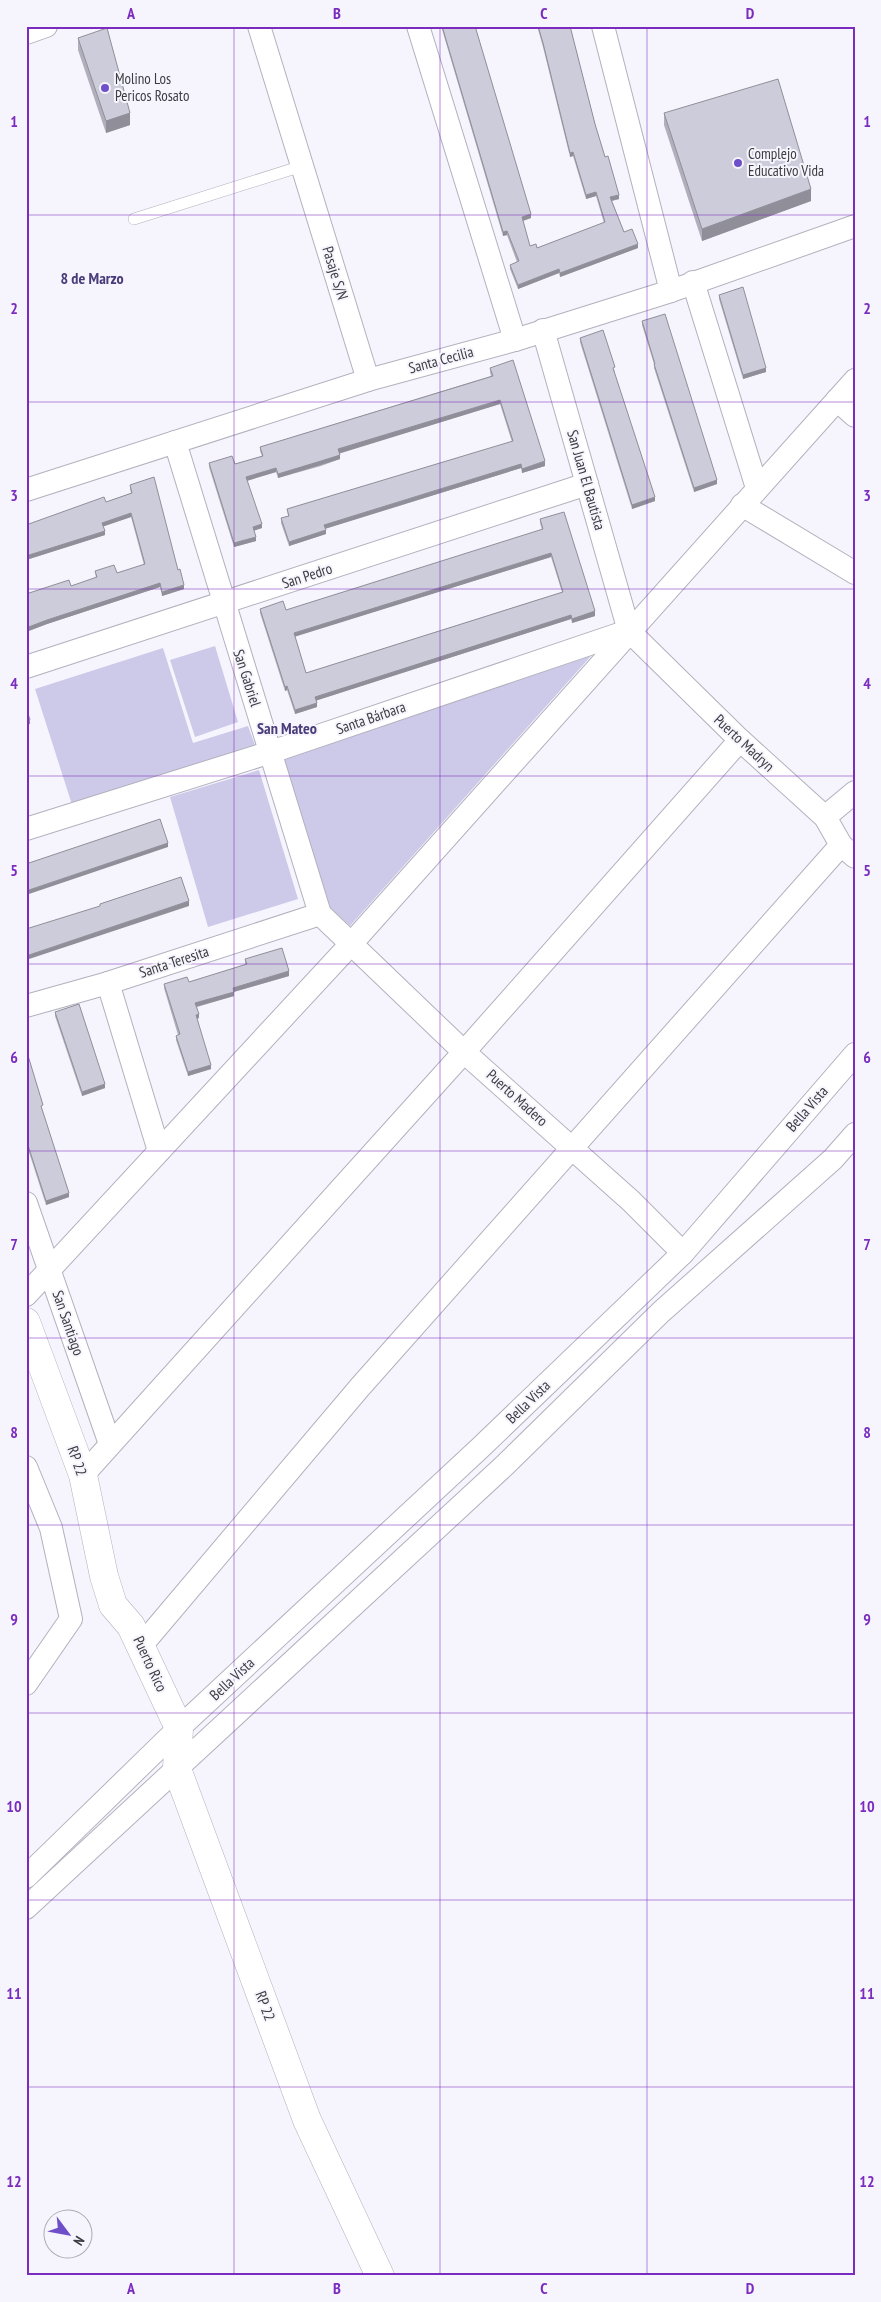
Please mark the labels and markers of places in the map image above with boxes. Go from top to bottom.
place label: Molino Los Pericos Rosato [115,69,189,105]
marker: Molino Los Pericos Rosato [99,82,111,94]
place label: Complejo Educativo Vida [748,144,824,180]
marker: Complejo Educativo Vida [732,157,744,169]

